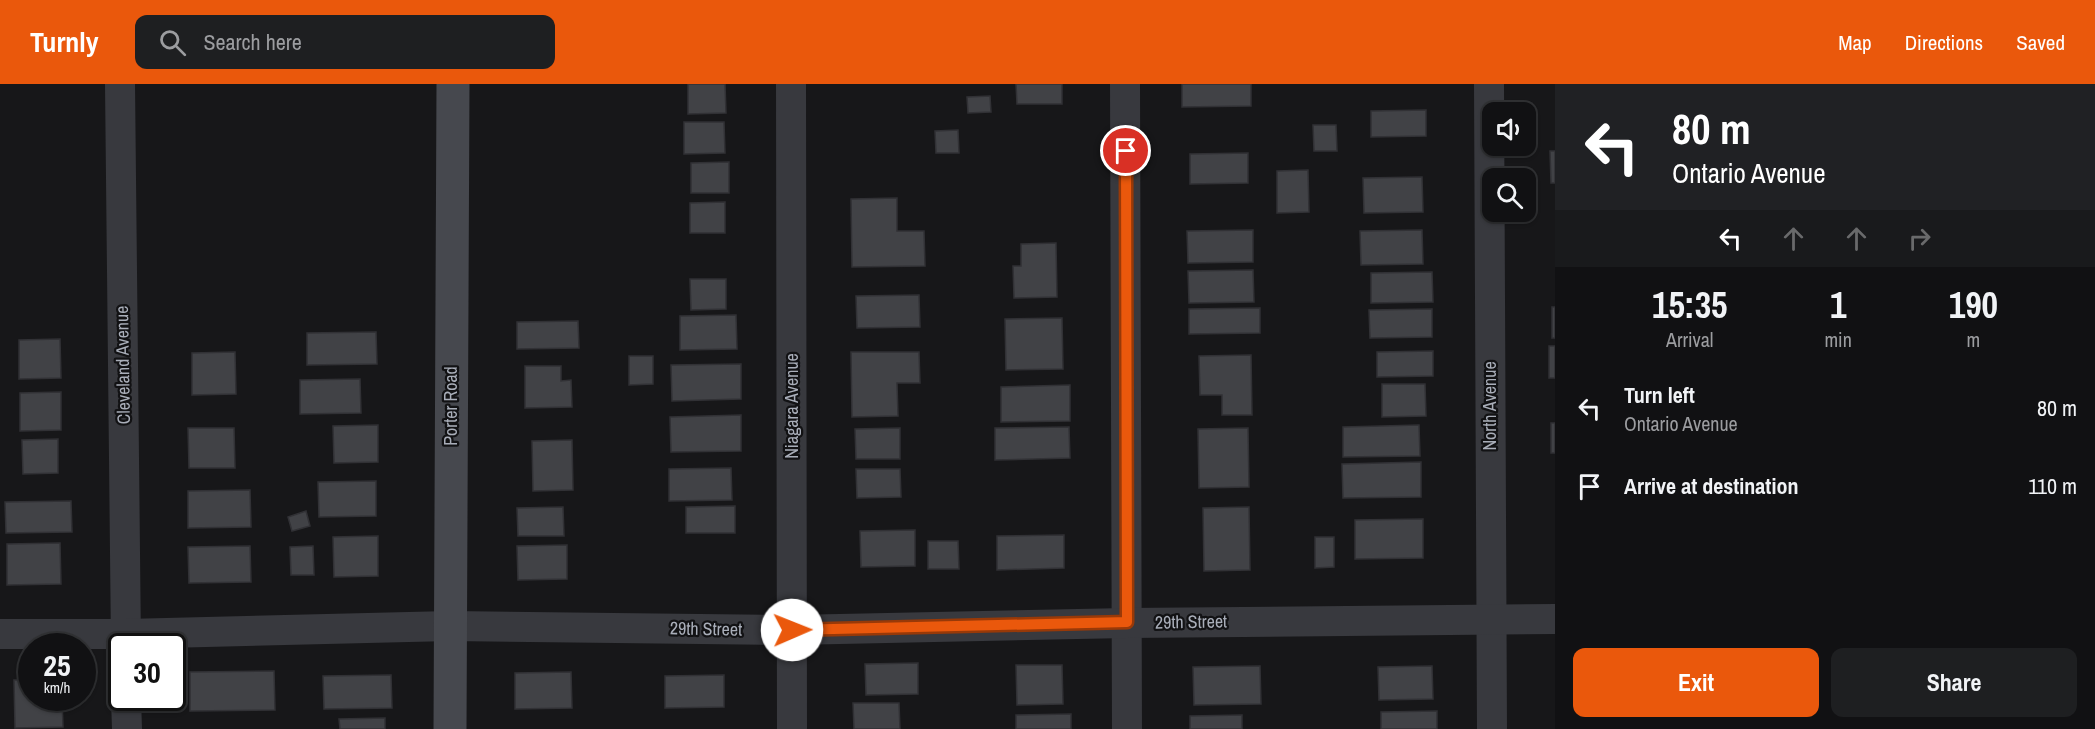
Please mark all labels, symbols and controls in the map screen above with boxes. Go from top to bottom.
search box [135,15,555,69]
text: Turnly [30,23,99,61]
icon: search [156,26,189,59]
text: Search here [204,27,302,57]
text: Map [1838,28,1872,57]
text: Directions [1905,28,1983,57]
text: Saved [2016,28,2065,57]
text: 80 m [1672,101,1751,157]
map controls [1482,102,1536,222]
button: sound [1482,102,1536,156]
icon: left [1573,108,1651,186]
pin [1100,125,1151,176]
icon: arrive [1109,134,1142,167]
text: Ontario Avenue [1672,155,1826,191]
button: search [1482,168,1536,222]
icon: left [1714,222,1747,255]
icon: ahead [1777,222,1810,255]
icon: ahead [1840,222,1873,255]
icon: right [1903,222,1936,255]
text: 15:35 [1652,281,1727,329]
text: 1 [1830,281,1846,329]
text: 190 [1949,281,1998,329]
street label: Cleveland Avenue [109,305,136,425]
text: Arrival [1666,326,1713,353]
text: min [1824,326,1852,353]
text: m [1967,326,1980,353]
street label: Niagara Avenue [779,353,804,459]
street label: North Avenue [1477,361,1502,451]
street label: Porter Road [438,366,463,446]
text: Turn left [1624,380,1695,410]
icon: left [1573,392,1606,425]
text: 80 m [2037,393,2077,423]
text: Ontario Avenue [1624,410,1738,437]
icon: arrive [1573,470,1606,503]
text: Arrive at destination [1624,471,1798,501]
text: 110 m [2028,471,2077,501]
position arrow [760,598,824,662]
street label: 29th Street [1155,608,1227,635]
street label: 29th Street [670,615,742,642]
speed limit sign: 30 [108,633,186,711]
text: 25 [43,645,71,685]
button: Exit [1573,648,1819,717]
button: Share [1831,648,2077,717]
text: km/h [44,677,70,698]

